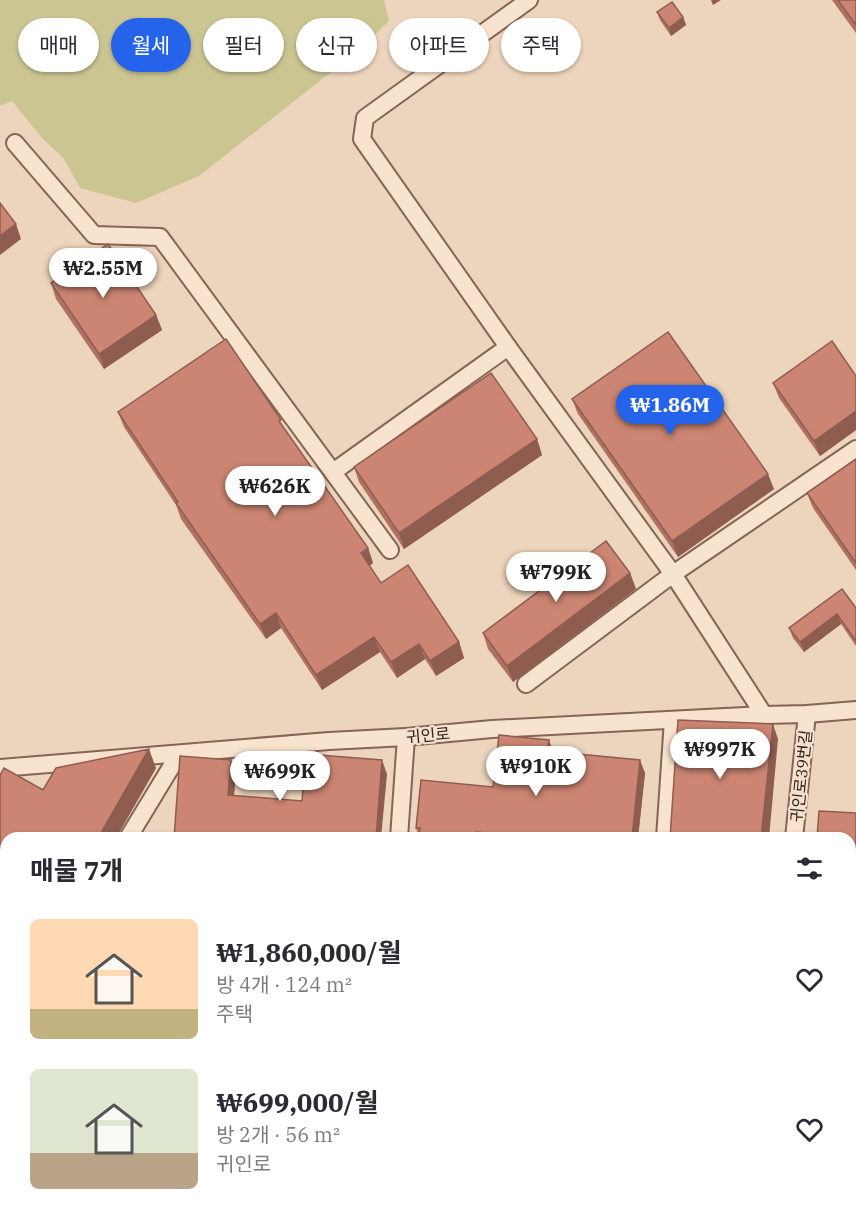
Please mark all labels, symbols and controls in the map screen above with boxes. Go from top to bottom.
chip: 매매 [18,18,99,72]
chip: 월세 [111,18,191,72]
chip: 필터 [203,18,284,72]
chip: 신규 [296,18,377,72]
chip: 아파트 [389,18,489,72]
chip: 주택 [501,18,581,72]
pin: ₩2.55M [54,248,152,299]
text: ₩2.55M [63,254,143,281]
pin: ₩1.86M [621,385,719,436]
text: ₩1.86M [630,391,710,418]
pin: ₩626K [233,466,317,517]
text: ₩626K [239,472,311,499]
pin: ₩799K [514,552,598,603]
text: ₩799K [520,558,592,585]
street label: 귀인로 [405,723,451,747]
pin: ₩997K [678,729,762,780]
street label: 귀인로39번길 [786,729,816,823]
text: ₩997K [684,735,756,762]
pin: ₩910K [494,746,578,797]
pin: ₩699K [238,751,322,802]
text: ₩910K [500,752,572,779]
text: ₩699K [244,757,316,784]
icon: filters [793,852,826,885]
text: 매물 7개 [30,853,123,887]
text: ₩1,860,000/월 [216,935,402,969]
icon: home [78,943,150,1015]
icon: heart [793,963,826,996]
text: 방 4개 · 124 m² [216,971,352,998]
text: 주택 [216,1000,253,1027]
text: ₩699,000/월 [216,1085,379,1119]
icon: home [78,1093,150,1165]
icon: heart [793,1113,826,1146]
text: 방 2개 · 56 m² [216,1121,340,1148]
text: 귀인로 [216,1150,271,1177]

